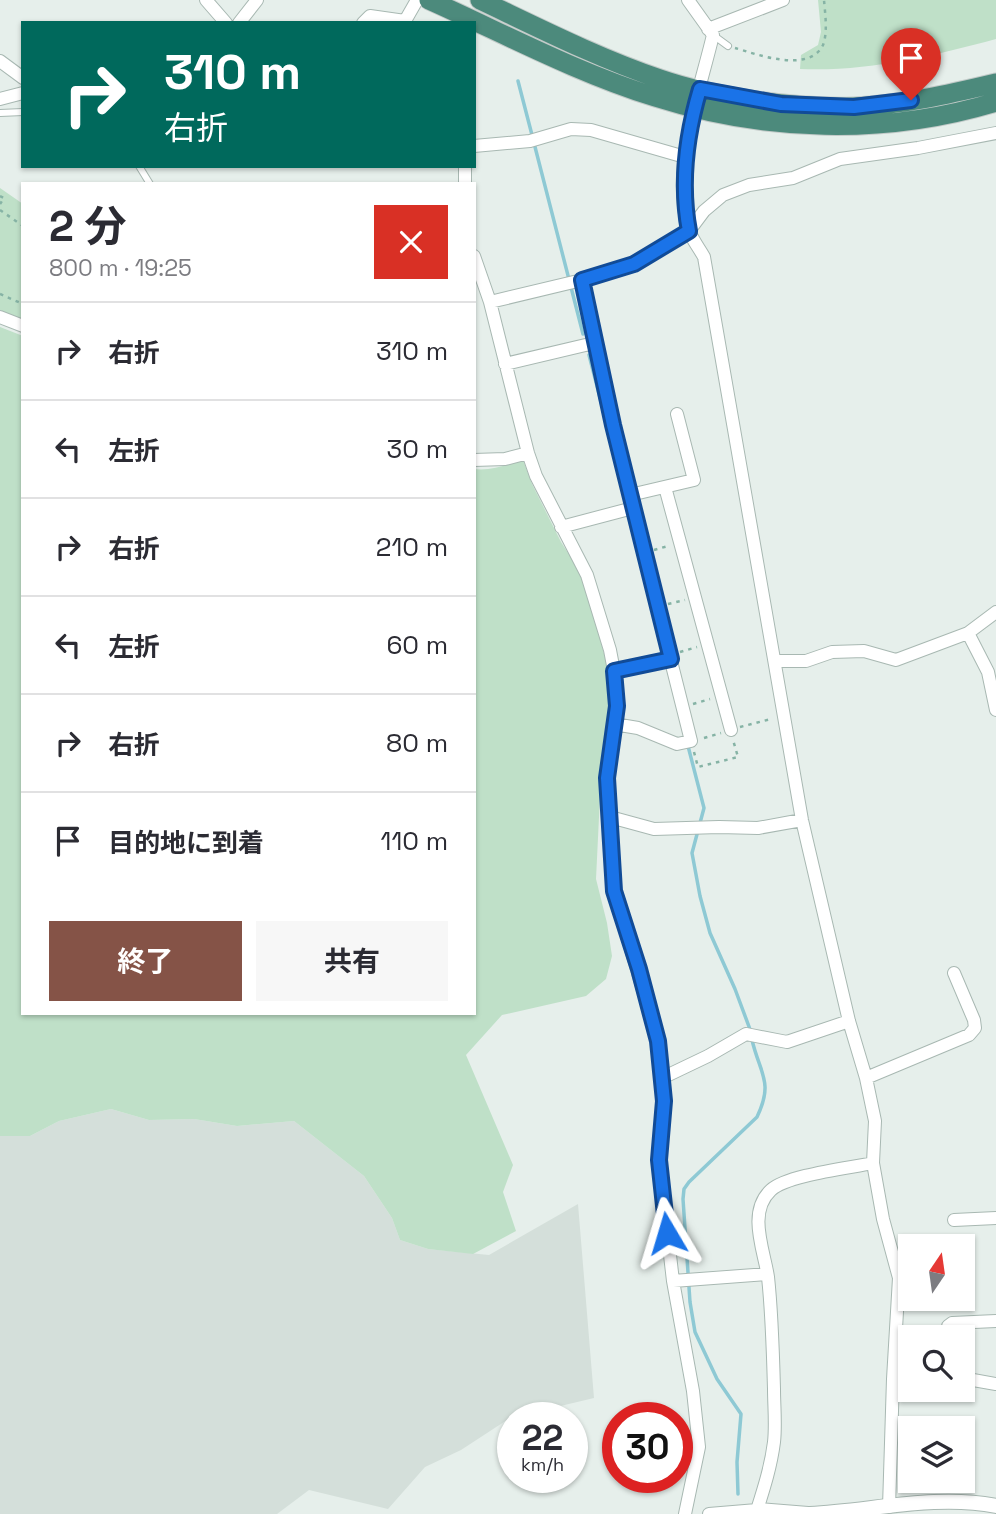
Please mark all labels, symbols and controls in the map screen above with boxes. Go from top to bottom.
pin [881,28,941,100]
icon: arrive [892,39,930,77]
text: 310 m [164,41,301,103]
icon: right [49,49,140,140]
text: 右折 [164,108,228,148]
text: 2 分 [49,200,127,253]
button: close [374,205,448,279]
text: 800 m · 19:25 [49,253,192,283]
icon: right [49,332,87,370]
text: 310 m [376,334,448,368]
text: 右折 [108,336,160,370]
icon: left [49,430,87,468]
text: 30 m [387,432,448,466]
text: 左折 [108,434,160,468]
icon: right [49,528,87,566]
text: 210 m [376,530,448,564]
text: 右折 [108,532,160,566]
icon: left [49,626,87,664]
text: 60 m [386,628,448,662]
text: 左折 [108,630,160,664]
icon: right [49,724,87,762]
text: 80 m [386,726,448,760]
text: 右折 [108,728,160,762]
icon: arrive [49,822,87,860]
text: 110 m [381,824,448,858]
text: 目的地に到着 [108,826,264,860]
button: 終了 [49,921,242,1001]
button: 共有 [256,921,448,1001]
position arrow [630,1196,704,1270]
north arrow [898,1234,975,1311]
map controls [898,1234,975,1493]
button: search [898,1325,975,1402]
speed limit sign: 30 [602,1402,693,1493]
text: 22 [522,1416,563,1460]
button: layers [898,1416,975,1493]
text: km/h [521,1453,564,1476]

